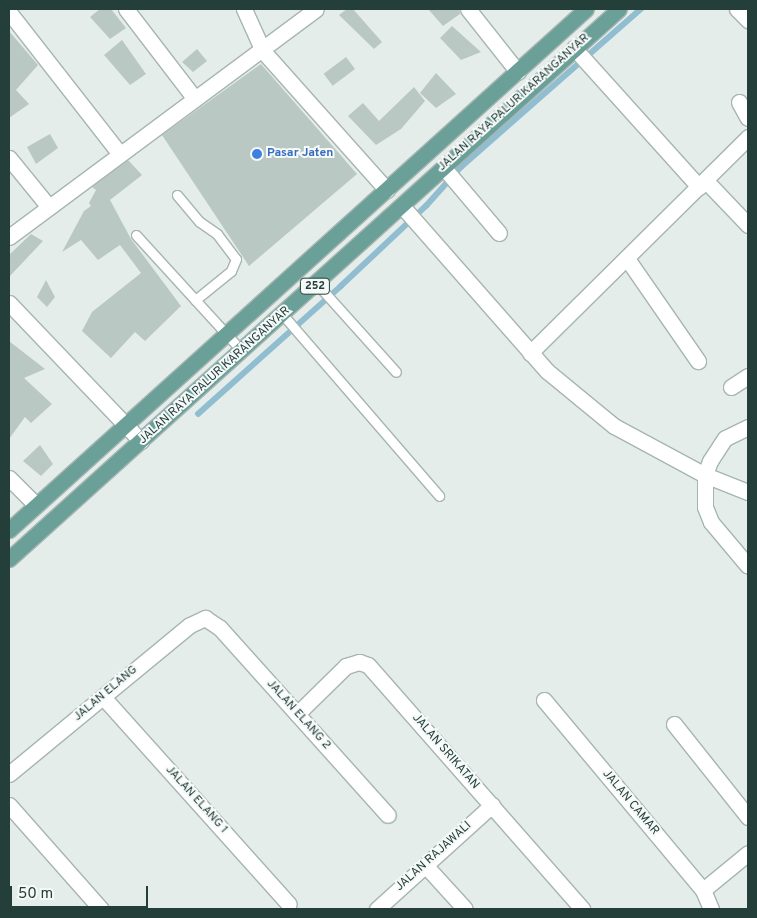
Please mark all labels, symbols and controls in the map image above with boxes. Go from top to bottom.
street label: JALAN RAYA PALUR KARANGANYAR [435,31,593,175]
place label: Pasar Jaten [267,147,333,161]
marker: Pasar Jaten [251,148,263,160]
road number: 252 [299,278,331,294]
street label: JALAN RAYA PALUR KARANGANYAR [136,304,294,448]
street label: JALAN ELANG [71,663,141,725]
street label: JALAN ELANG 2 [263,677,333,753]
street label: JALAN SRIKATAN [408,711,482,793]
street label: JALAN ELANG 1 [162,763,230,837]
street label: JALAN CAMAR [598,767,662,839]
street label: JALAN RAJAWALI [393,819,475,895]
scale bar [12,876,150,908]
text: 50 m [18,885,53,904]

